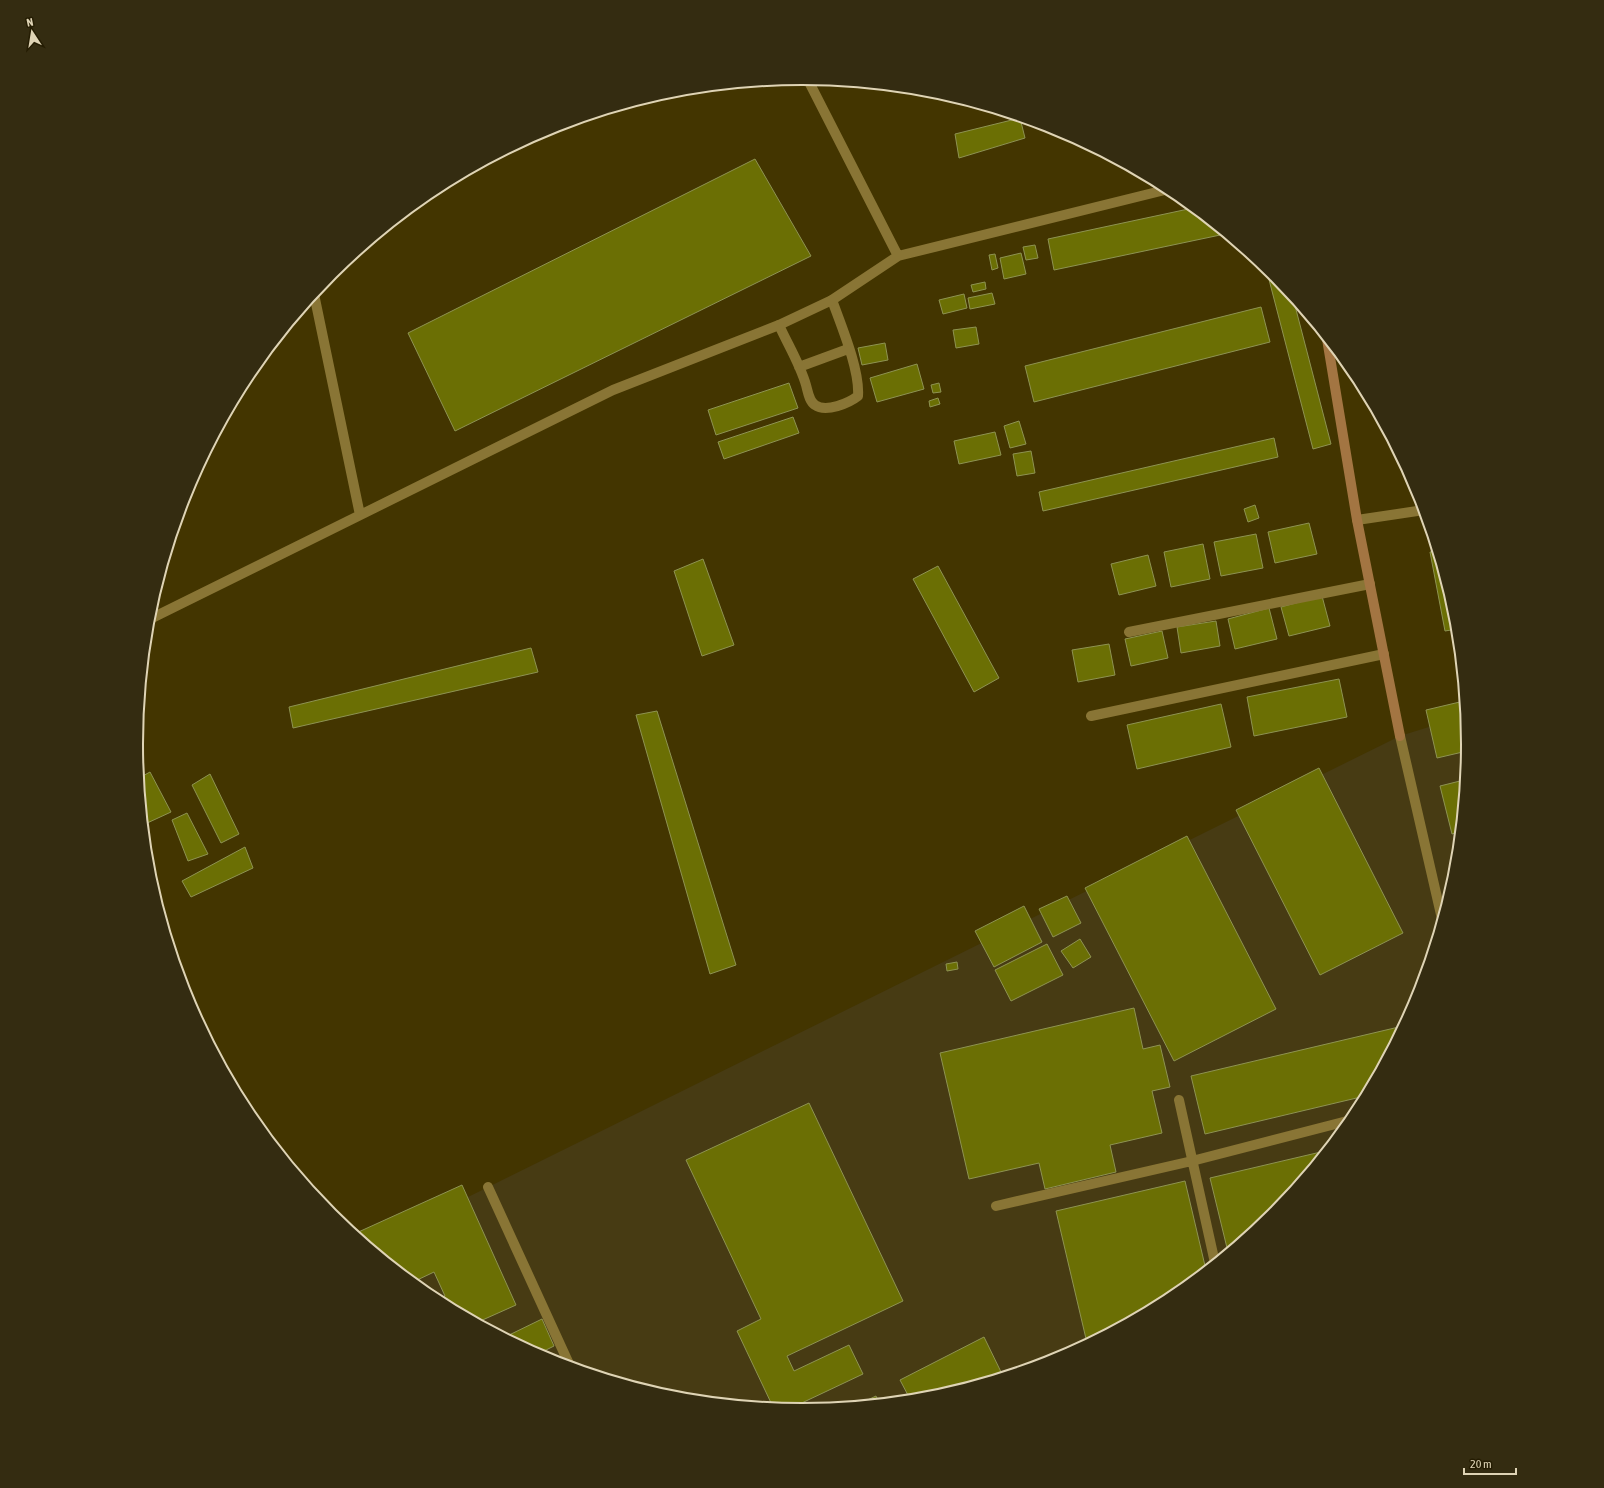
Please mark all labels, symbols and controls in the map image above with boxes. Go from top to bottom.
north arrow [12,12,52,52]
text: N [25,16,34,29]
scale bar [1464,1450,1516,1476]
text: 20 m [1470,1457,1492,1471]

